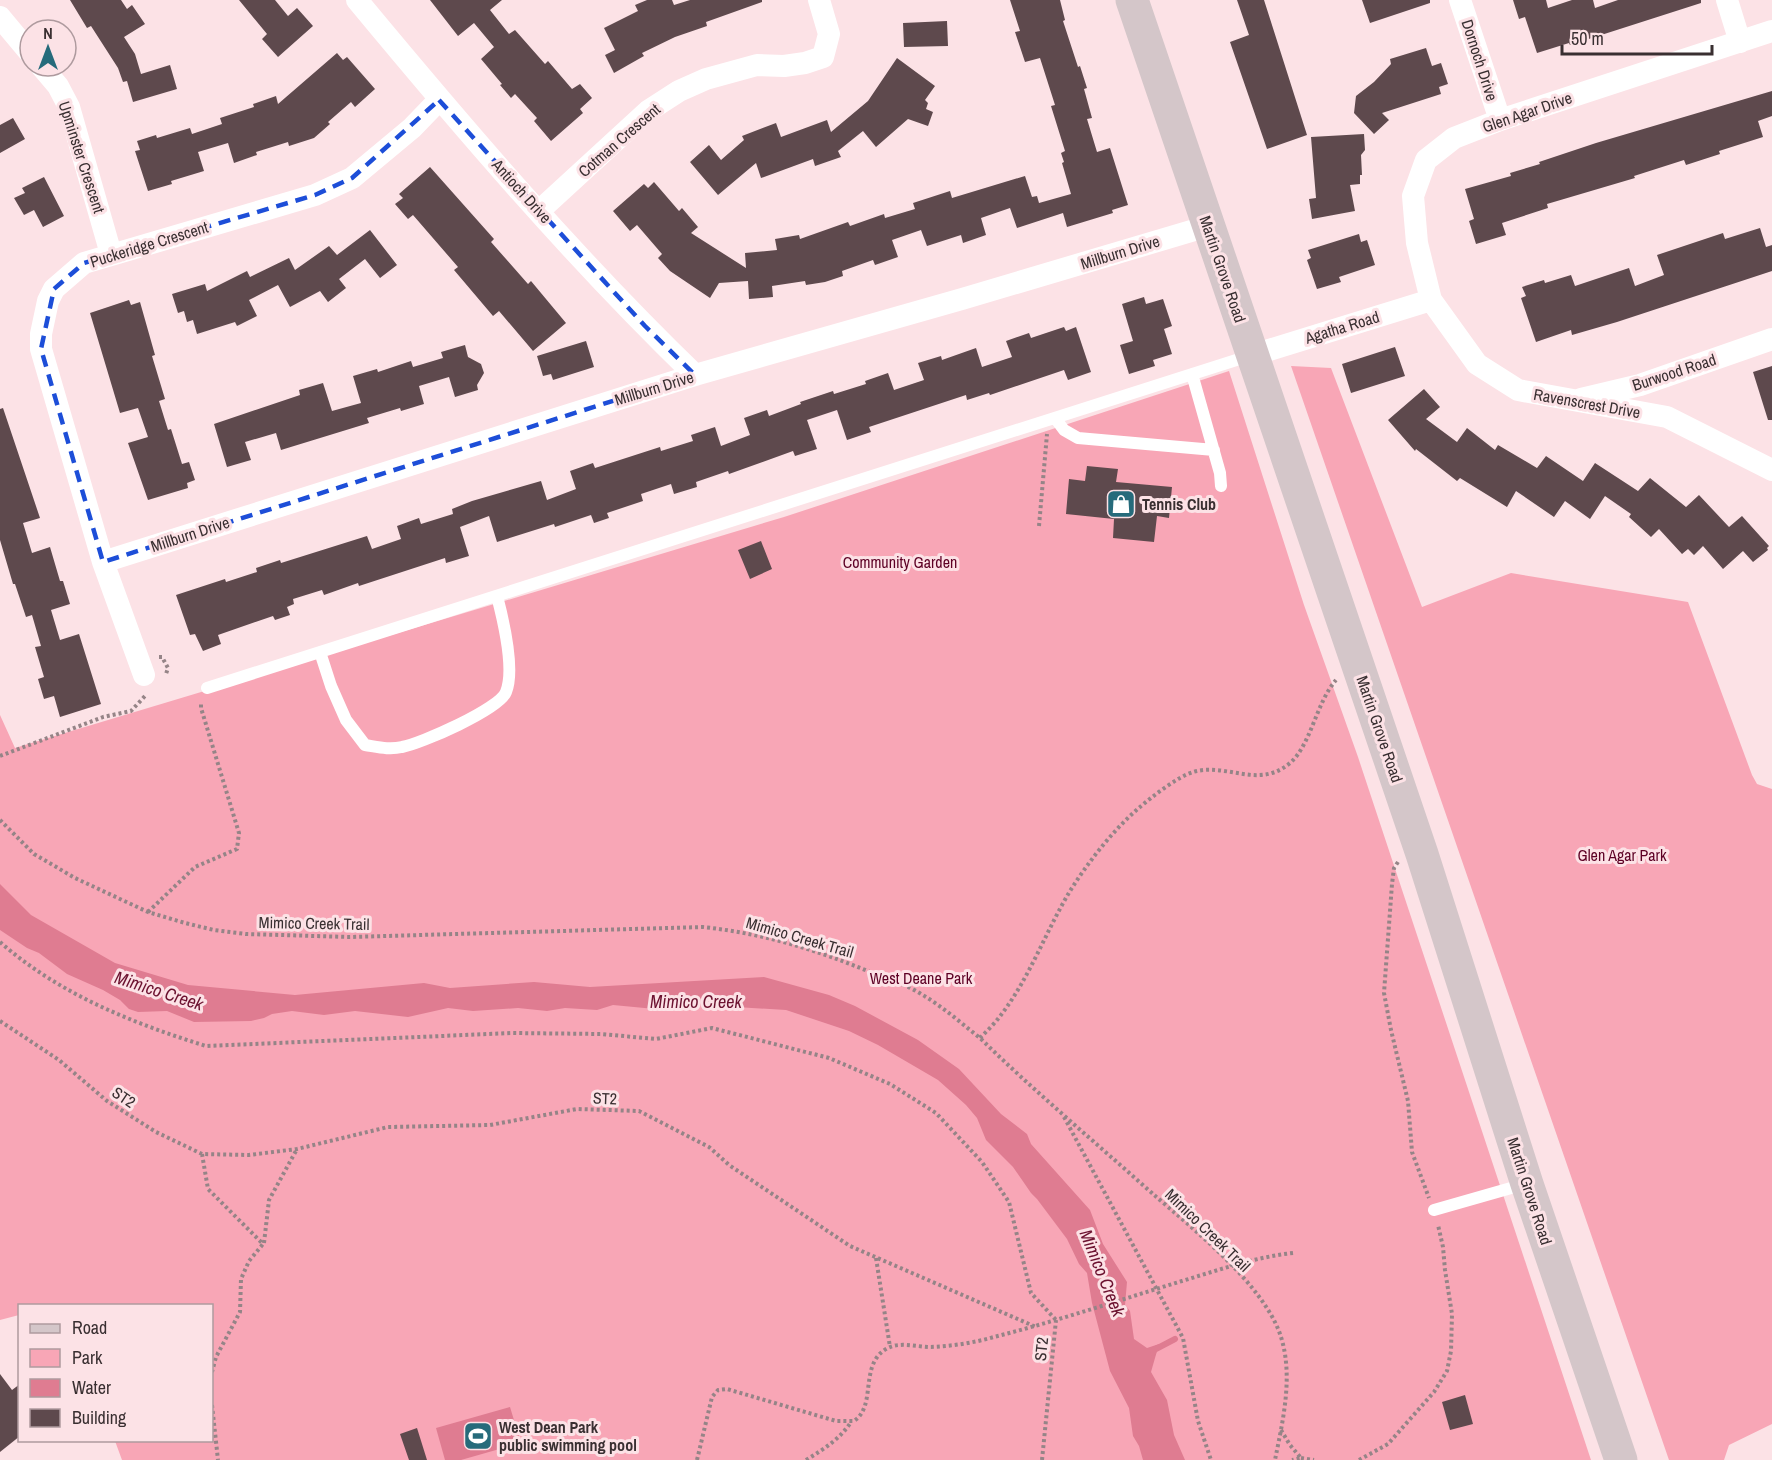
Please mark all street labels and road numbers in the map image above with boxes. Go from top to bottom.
street label: Dornoch Drive [1456,16,1504,104]
street label: Glen Agar Drive [1479,86,1575,138]
street label: Upminster Crescent [54,98,111,216]
street label: Cotman Crescent [573,98,665,182]
street label: Antioch Drive [487,153,557,228]
street label: Martin Grove Road [1194,213,1252,325]
street label: Puckeridge Crescent [87,215,211,272]
street label: Millburn Drive [1078,230,1162,274]
street label: Agatha Road [1301,305,1382,349]
street label: Burwood Road [1629,348,1719,396]
street label: Millburn Drive [612,366,696,410]
street label: Ravenscrest Drive [1532,383,1642,423]
street label: Millburn Drive [148,511,232,557]
street label: Martin Grove Road [1351,673,1409,785]
street label: Mimico Creek Trail [258,911,370,935]
street label: Mimico Creek Trail [744,911,856,963]
street label: ST2 [108,1081,140,1113]
street label: ST2 [593,1087,617,1109]
street label: Martin Grove Road [1502,1135,1558,1247]
street label: Mimico Creek Trail [1160,1184,1256,1276]
street label: ST2 [1029,1336,1053,1362]

